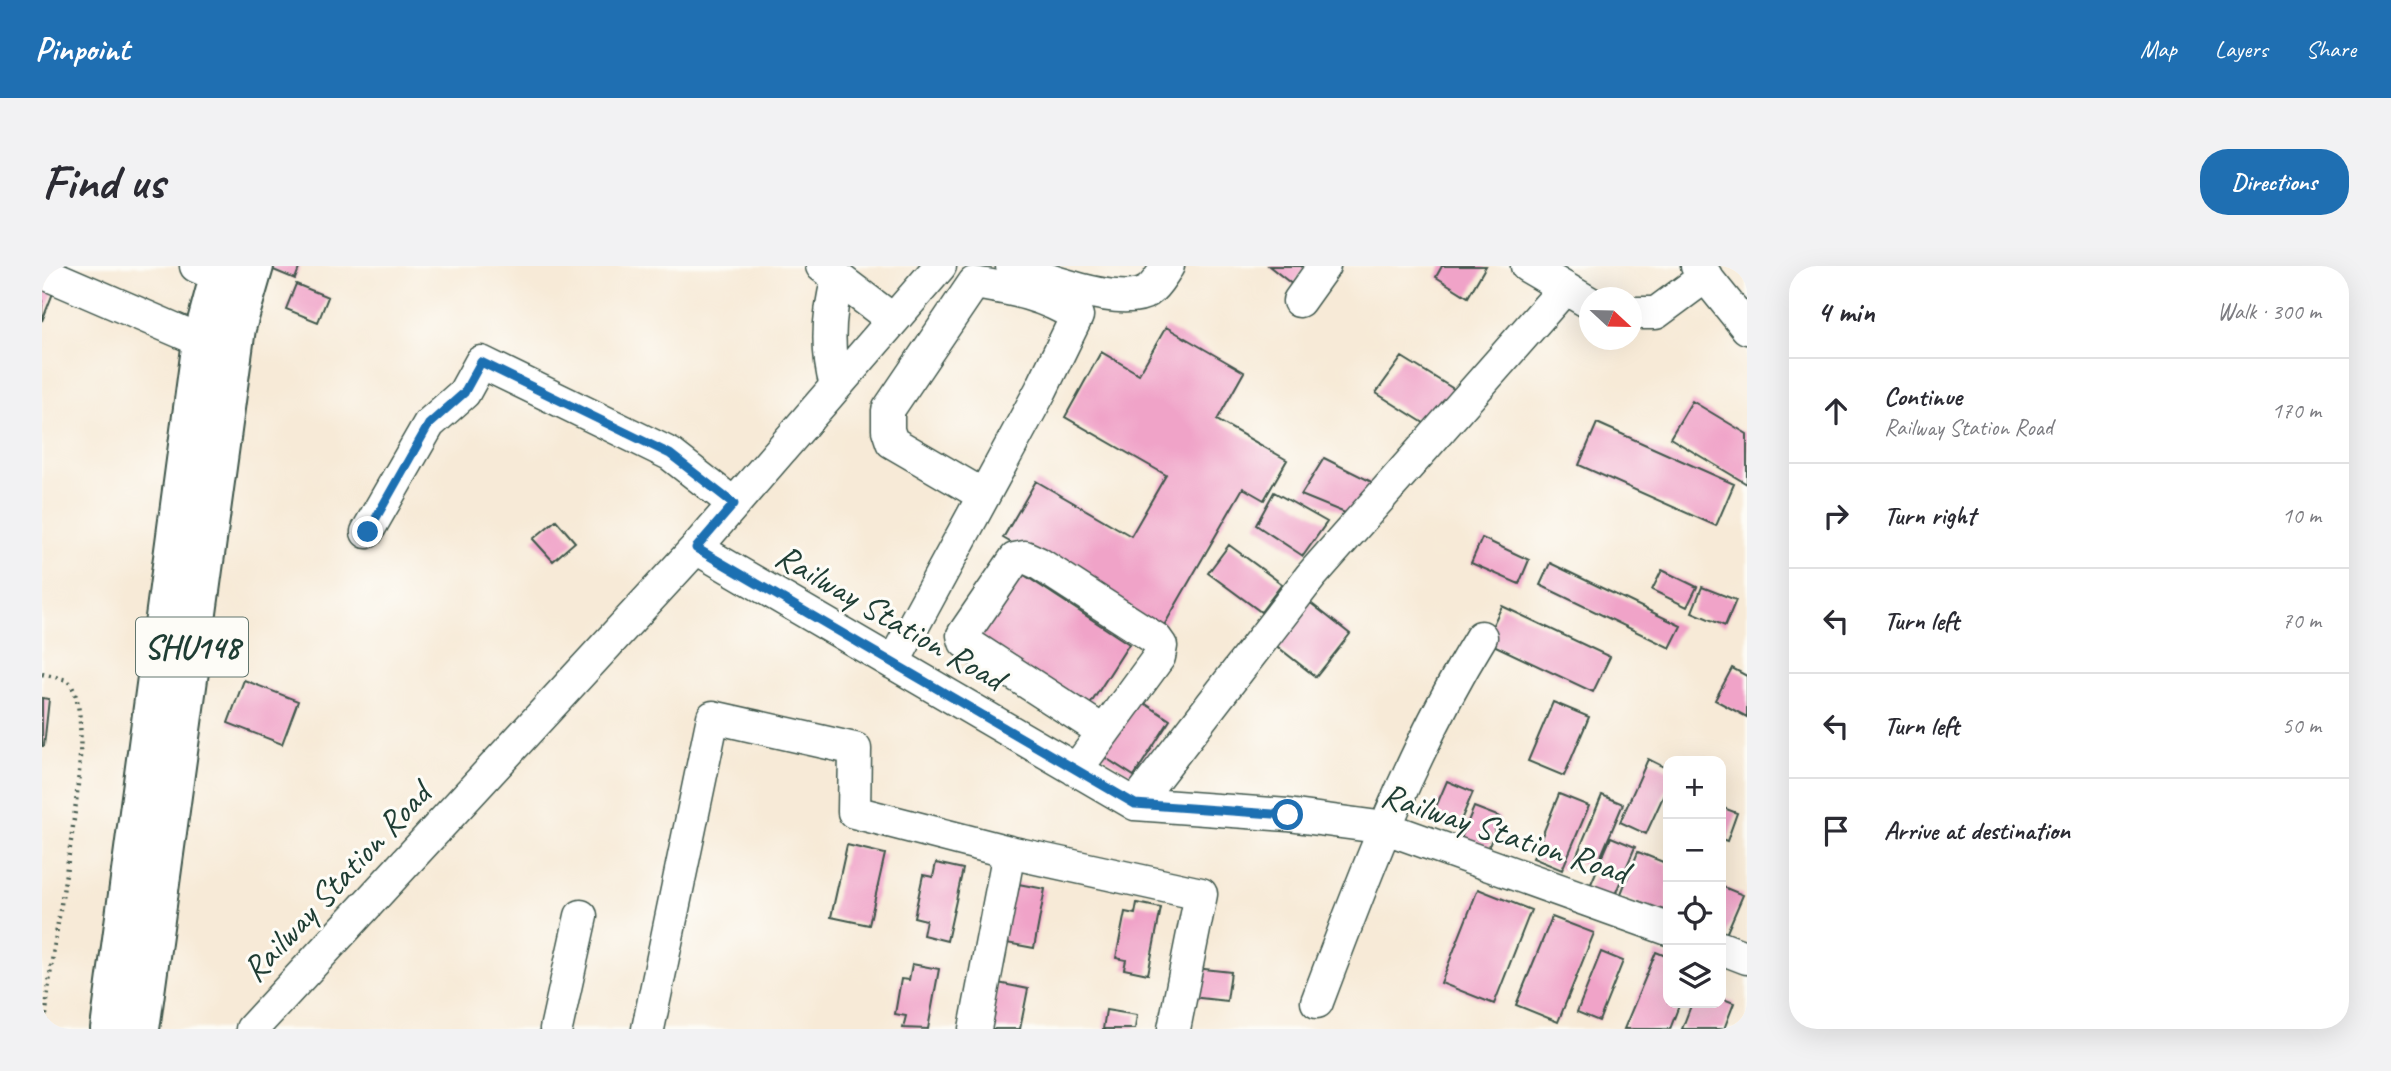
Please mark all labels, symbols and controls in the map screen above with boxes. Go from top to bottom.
text: Pinpoint [35,28,129,70]
text: Map [2140,34,2177,64]
text: Layers [2215,34,2268,64]
text: Share [2306,34,2356,64]
button: Directions [2200,149,2349,215]
text: Find us [42,151,164,213]
north arrow [1579,287,1642,350]
text: 4 min [1817,293,1874,331]
text: Walk · 300 m [2217,297,2321,326]
text: Continue [1884,380,1962,413]
icon: ahead [1817,392,1855,430]
text: 170 m [2272,396,2321,425]
text: Railway Station Road [1884,413,2053,442]
icon: right [1817,497,1855,535]
text: Turn right [1884,499,1975,532]
text: 10 m [2282,501,2321,530]
route end [352,516,383,547]
street label: Railway Station Road [767,533,1017,703]
icon: left [1817,602,1855,640]
text: Turn left [1884,604,1959,637]
text: 70 m [2282,606,2321,635]
road number: SHU148 [136,618,248,676]
icon: left [1817,707,1855,745]
text: Turn left [1884,709,1959,742]
text: 50 m [2282,711,2321,740]
map controls [1663,756,1726,1008]
button: + [1663,756,1726,819]
street label: Railway Station Road [232,769,444,991]
street label: Railway Station Road [1376,772,1639,896]
route start [1272,799,1303,830]
icon: arrive [1817,812,1855,850]
text: Arrive at destination [1884,814,2070,847]
button: − [1663,819,1726,882]
button: locate [1663,882,1726,945]
button: layers [1663,945,1726,1008]

